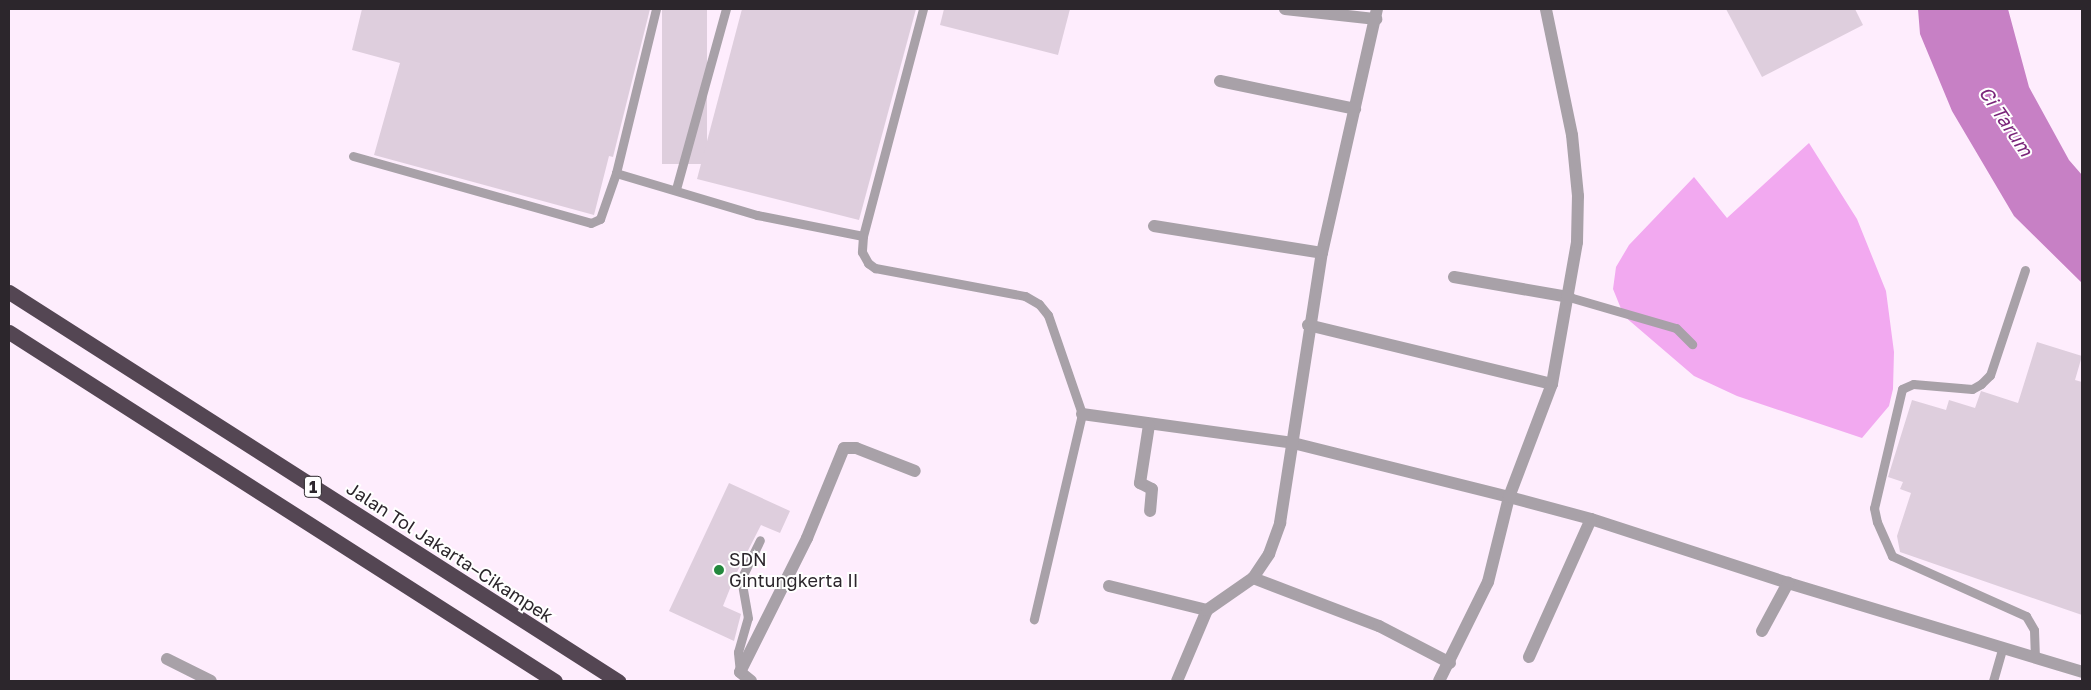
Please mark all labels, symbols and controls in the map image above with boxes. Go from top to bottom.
water label: Ci Tarum [1974,82,2038,160]
road number: 1 [303,474,323,501]
street label: Jalan Tol Jakarta–Cikampek [343,477,557,627]
place label: SDN Gintungkerta II [729,549,858,592]
marker: SDN Gintungkerta II [713,564,725,576]

